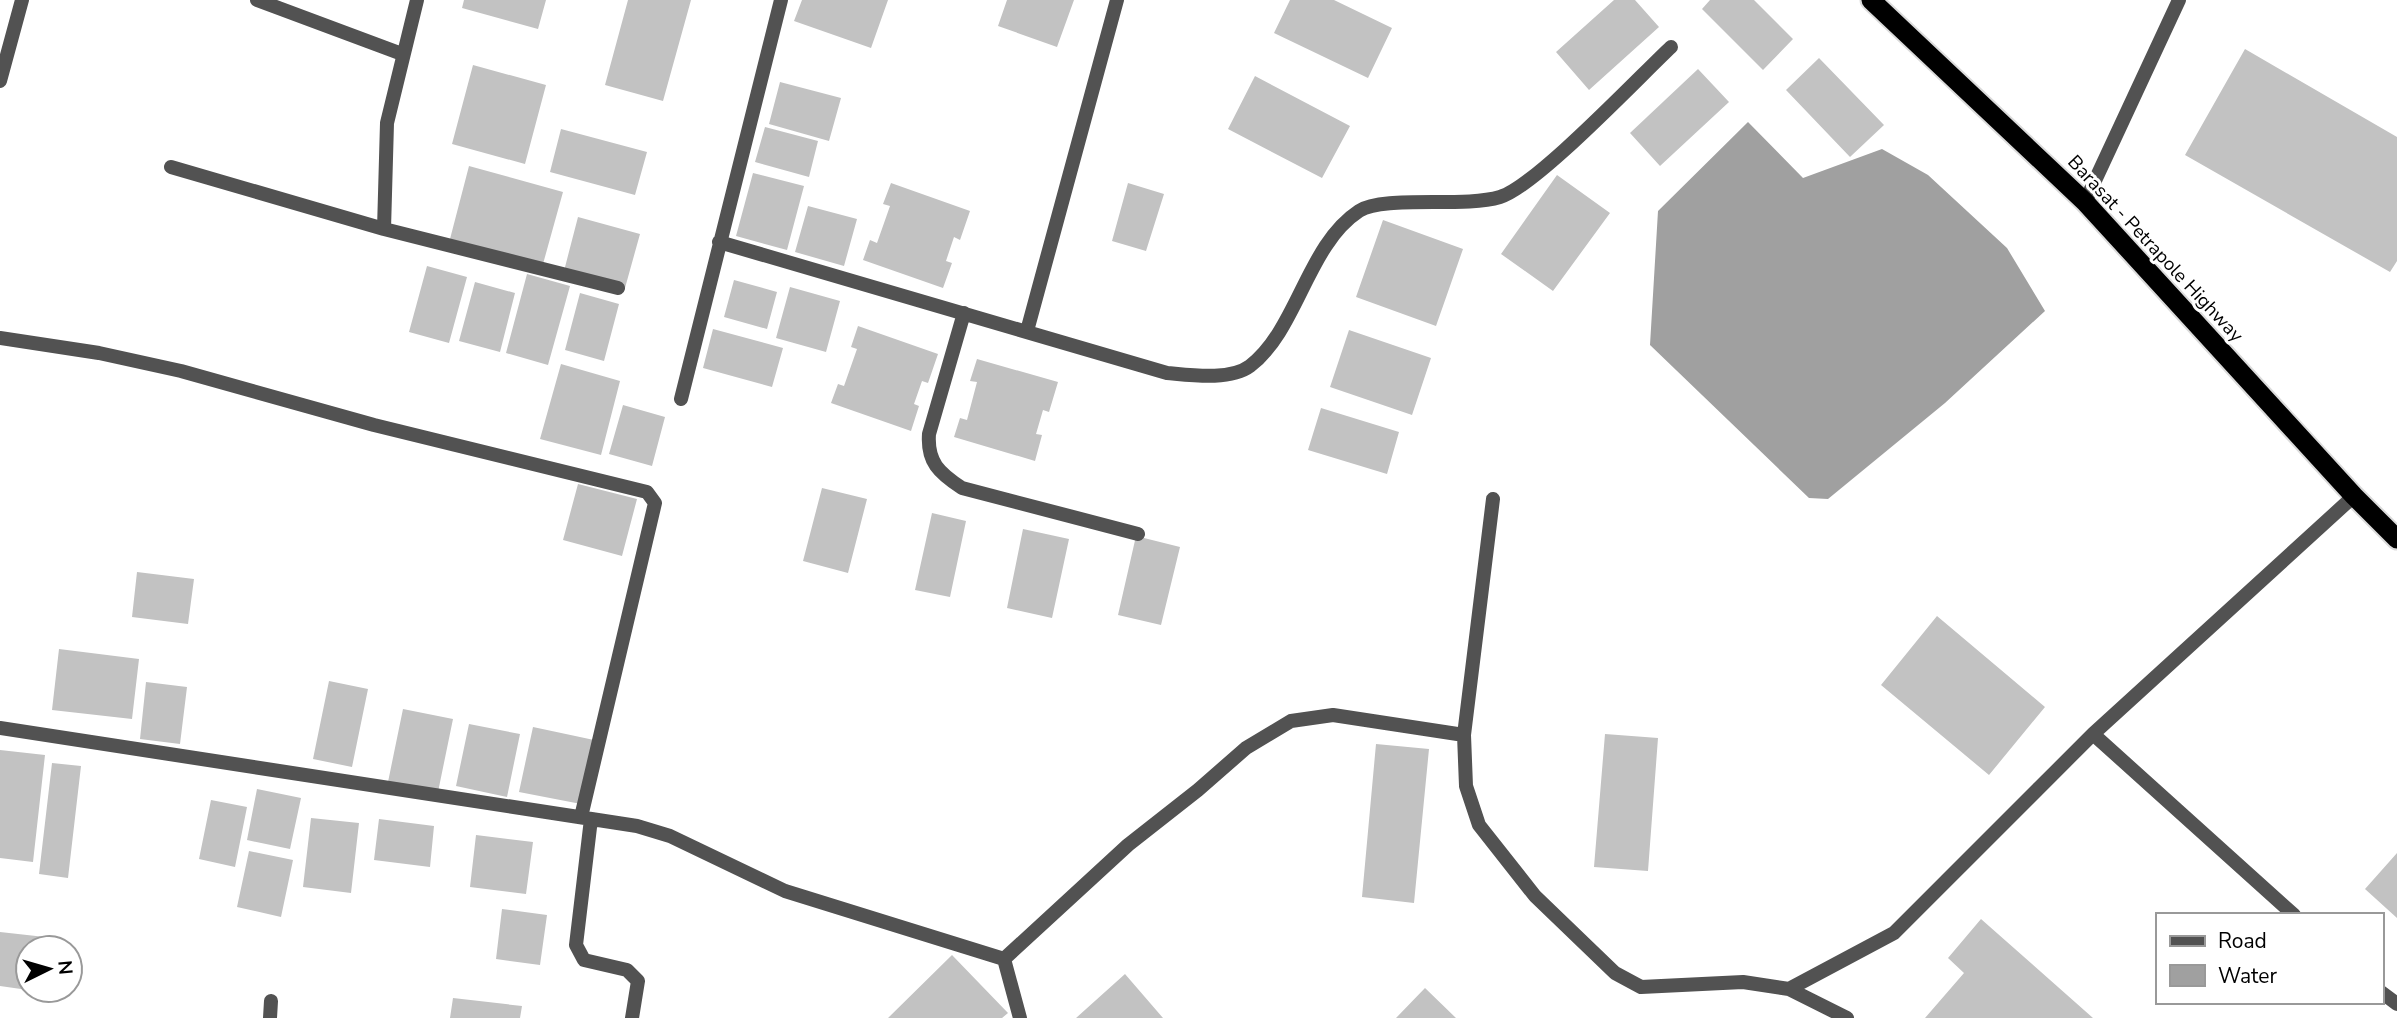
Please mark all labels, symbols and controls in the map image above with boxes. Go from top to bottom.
street label: Barasat - Petrapole Highway [2062,150,2249,348]
legend [2156,913,2383,1004]
text: Road [2218,927,2267,955]
north arrow [14,934,84,1004]
text: N [51,959,79,976]
text: Water [2218,962,2277,990]

